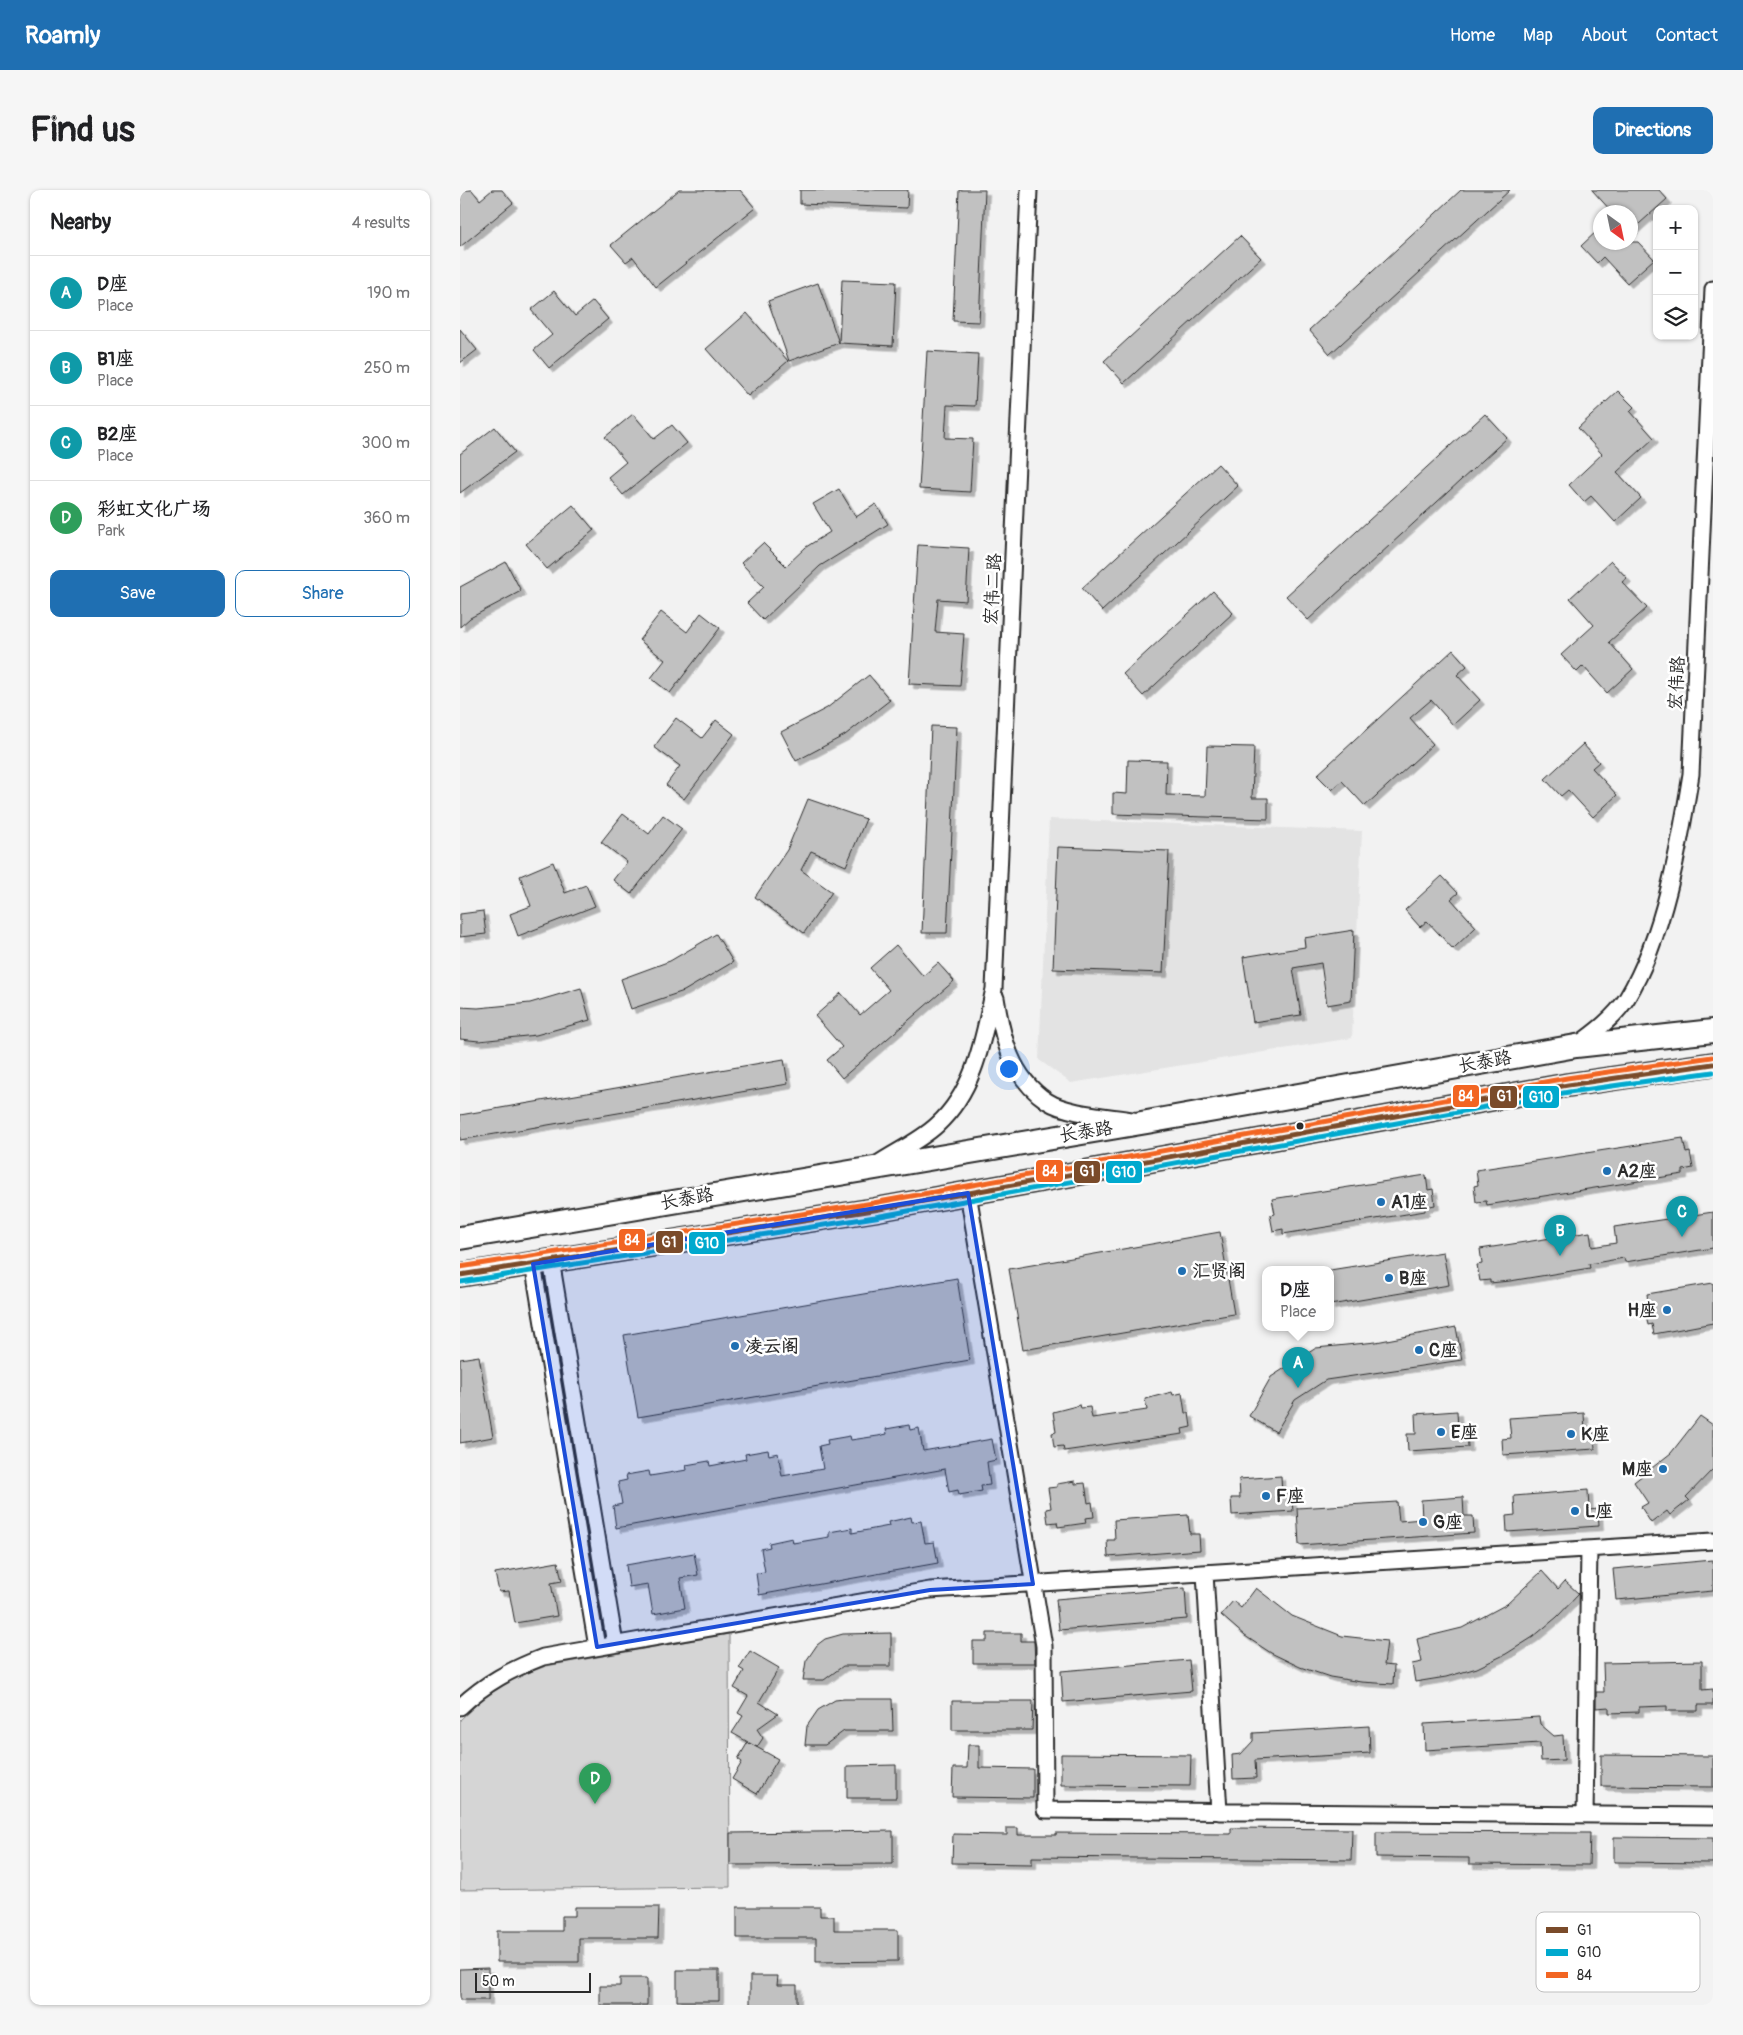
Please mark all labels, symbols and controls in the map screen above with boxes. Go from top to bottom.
text: Roamly [25,21,100,50]
text: Home [1450,24,1495,47]
text: Map [1523,24,1553,47]
text: About [1581,24,1627,47]
text: Contact [1655,24,1718,47]
button: Directions [1593,107,1713,154]
text: Find us [30,108,135,152]
north arrow [1593,205,1638,250]
map controls [1653,205,1698,340]
button: + [1653,205,1698,250]
text: Nearby [50,209,111,236]
text: 4 results [352,213,410,233]
button: − [1653,250,1698,295]
text: D座 [97,272,128,296]
text: A [61,283,71,303]
text: 190 m [367,283,410,303]
button: layers [1653,295,1698,340]
text: Place [97,296,133,316]
text: B1座 [97,347,134,371]
text: B [61,358,71,378]
text: 250 m [364,358,410,378]
text: Place [97,371,133,391]
text: B2座 [97,422,137,446]
text: C [61,433,71,453]
text: 300 m [362,433,410,453]
text: Place [97,446,133,466]
text: 彩虹文化广场 [97,497,211,521]
text: D [61,508,71,528]
text: 360 m [363,508,410,528]
text: Park [97,521,125,541]
street label: 宏伟二路 [980,552,1006,626]
button: Save [50,570,225,617]
button: Share [235,570,410,617]
street label: 宏伟路 [1664,655,1690,711]
street label: 长泰路 [1456,1046,1514,1078]
your location [996,1056,1022,1082]
line badge: 84 [1452,1084,1480,1108]
line badge: G1 [1489,1085,1518,1109]
line badge: G10 [1522,1085,1560,1109]
text: 84 [1458,1088,1474,1105]
text: G1 [1497,1088,1511,1105]
text: G10 [1529,1089,1554,1106]
street label: 长泰路 [1058,1116,1114,1148]
unlabelled marker [1295,1121,1305,1131]
line badge: 84 [1035,1159,1064,1183]
line badge: G1 [1073,1160,1101,1184]
line badge: G10 [1105,1160,1143,1184]
place label: A2座 [1617,1160,1657,1183]
text: 84 [1042,1163,1058,1180]
text: G1 [1080,1163,1094,1180]
text: G10 [1112,1164,1137,1181]
marker: A2座 [1601,1165,1613,1177]
street label: 长泰路 [658,1183,716,1215]
place label: A1座 [1391,1191,1428,1214]
marker: A1座 [1375,1196,1387,1208]
pin: C [1666,1196,1698,1237]
pin: B [1544,1215,1576,1256]
line badge: 84 [618,1228,646,1252]
line badge: G1 [655,1230,684,1254]
line badge: G10 [688,1231,726,1255]
text: 84 [624,1232,640,1249]
text: G1 [662,1234,676,1251]
text: G10 [695,1235,720,1252]
place label: 汇贤阁 [1192,1260,1246,1283]
marker: 汇贤阁 [1176,1265,1188,1277]
popup [1262,1266,1334,1331]
place label: B座 [1399,1267,1427,1290]
marker: B座 [1383,1272,1395,1284]
text: D座 [1280,1278,1311,1302]
place label: H座 [1628,1299,1657,1322]
text: Place [1280,1302,1316,1322]
marker: H座 [1661,1304,1673,1316]
place label: 凌云阁 [745,1335,799,1358]
place label: C座 [1429,1339,1458,1362]
marker: 凌云阁 [729,1340,741,1352]
marker: C座 [1413,1344,1425,1356]
pin: A [1282,1347,1314,1388]
place label: E座 [1451,1421,1478,1444]
place label: K座 [1581,1423,1610,1446]
marker: E座 [1435,1426,1447,1438]
marker: K座 [1565,1428,1577,1440]
place label: M座 [1622,1458,1653,1481]
marker: M座 [1657,1463,1669,1475]
place label: F座 [1276,1485,1305,1508]
marker: F座 [1260,1490,1272,1502]
place label: L座 [1585,1500,1613,1523]
marker: L座 [1569,1505,1581,1517]
place label: G座 [1433,1511,1463,1534]
marker: G座 [1417,1516,1429,1528]
pin: D [579,1763,611,1804]
legend [1536,1912,1700,1992]
text: G1 [1577,1922,1592,1939]
text: G10 [1577,1944,1601,1961]
text: 84 [1577,1967,1592,1984]
scale bar [475,1970,591,1993]
text: 50 m [482,1973,515,1990]

